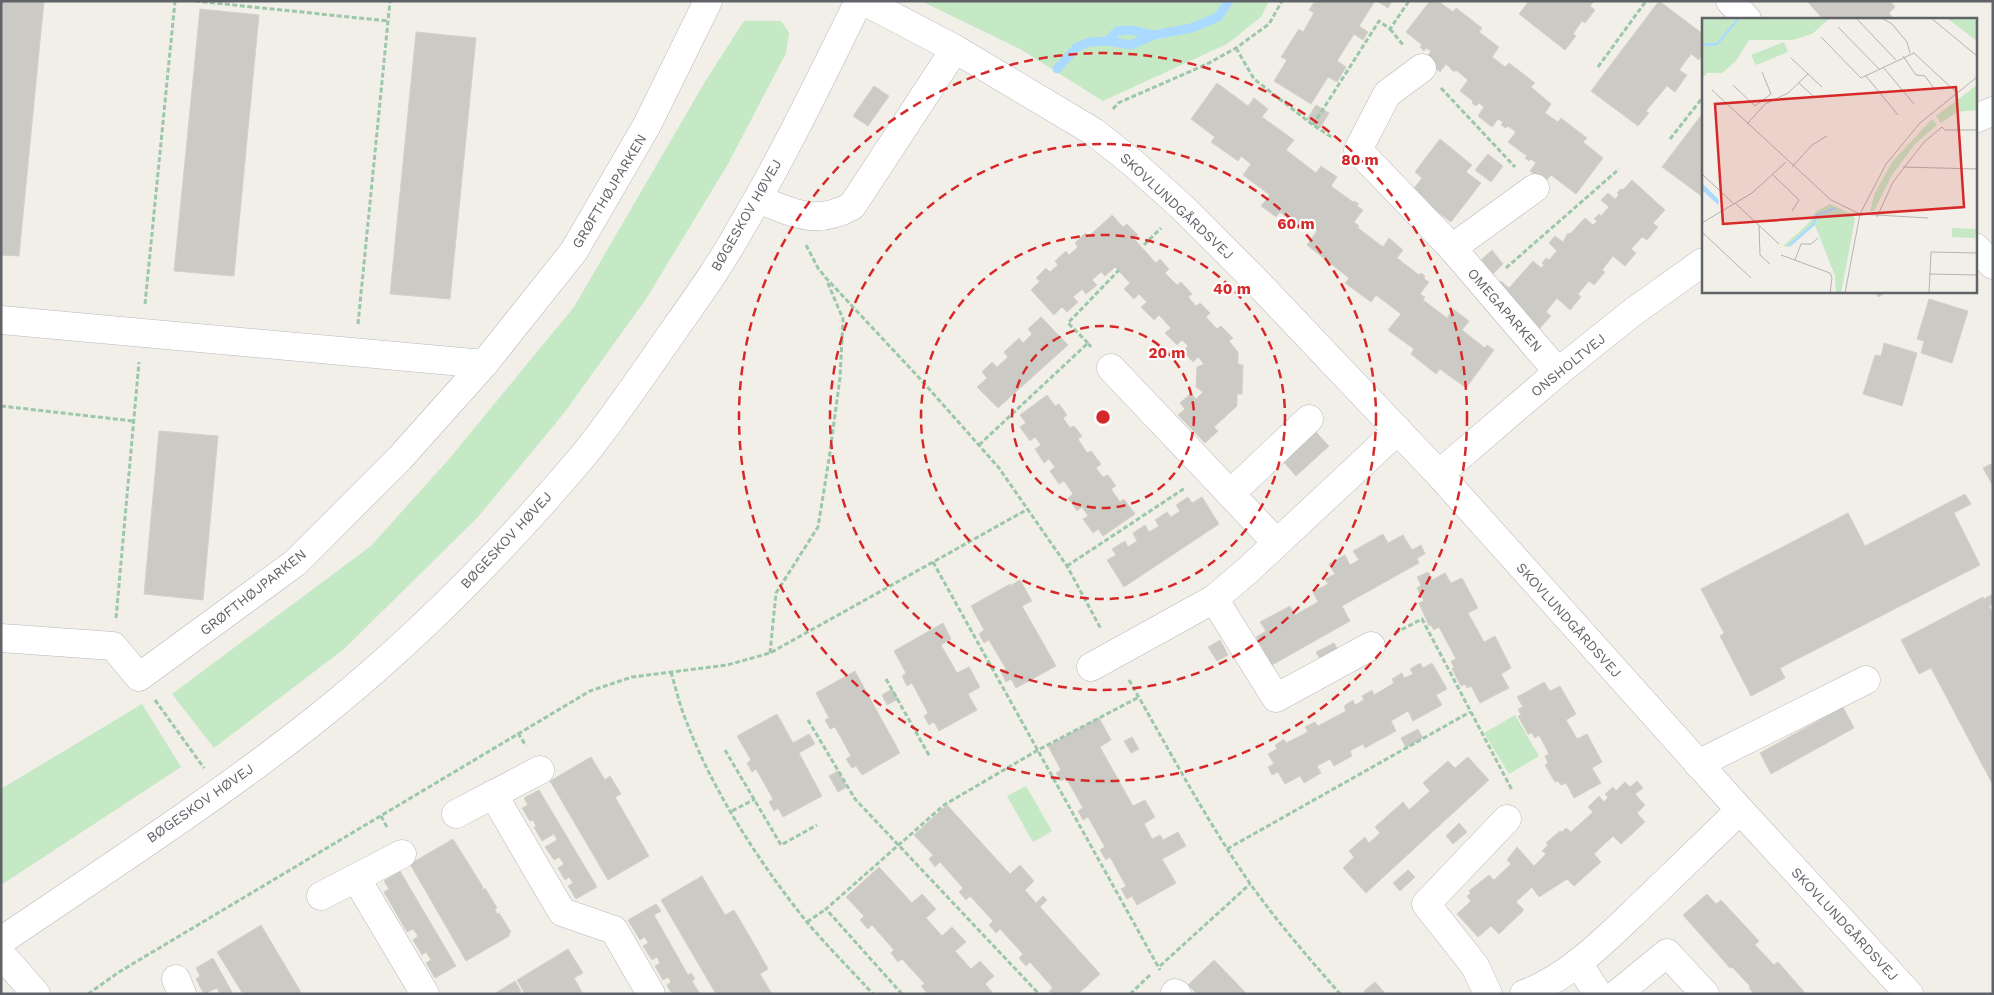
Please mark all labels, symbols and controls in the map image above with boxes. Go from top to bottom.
inset map [1702,18,1976,292]
street label: GRØFTHØJPARKEN [569,131,649,251]
street label: SKOVLUNDGÅRDSVEJ [1117,149,1237,263]
text: 80 m [1341,151,1379,169]
street label: BØGESKOV HØVEJ [707,156,785,274]
text: 60 m [1277,215,1315,233]
street label: OMEGAPARKEN [1464,265,1546,355]
text: 40 m [1213,280,1251,298]
street label: ONSHOLTVEJ [1527,330,1609,400]
text: 20 m [1148,344,1186,362]
centre of rings [1094,408,1112,426]
street label: BØGESKOV HØVEJ [457,488,555,592]
street label: GRØFTHØJPARKEN [197,546,309,638]
street label: SKOVLUNDGÅRDSVEJ [1513,559,1625,681]
street label: BØGESKOV HØVEJ [144,760,256,846]
street label: SKOVLUNDGÅRDSVEJ [1788,864,1902,984]

